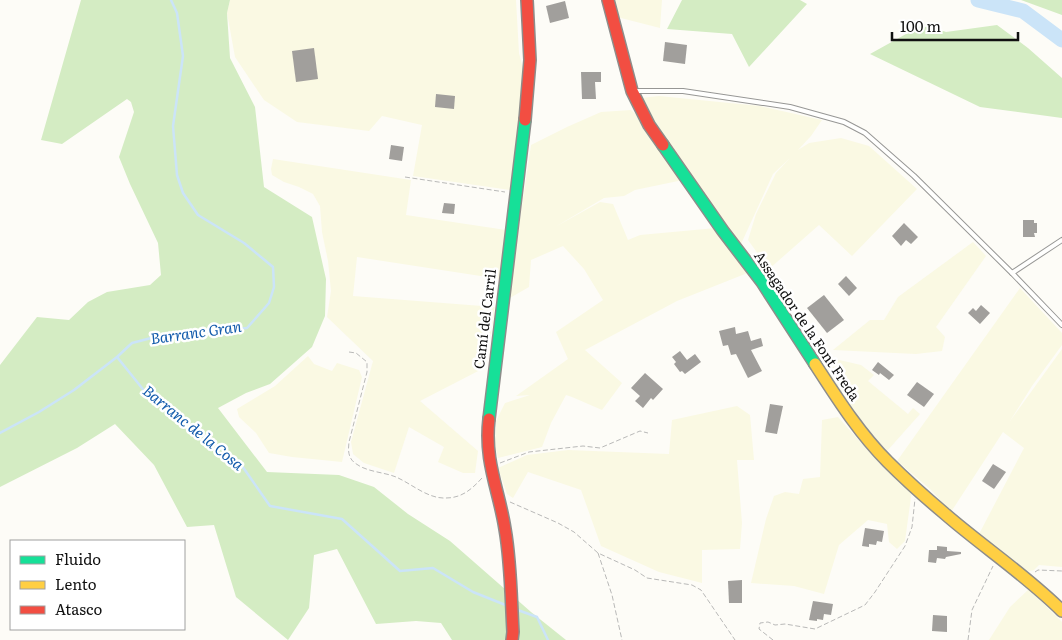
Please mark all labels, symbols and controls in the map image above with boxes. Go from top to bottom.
scale bar [892,10,1018,42]
text: 100 m [900,14,941,37]
street label: Assagador de la Font Freda [750,247,866,405]
street label: Camí del Carril [468,267,500,370]
water label: Barranc Gran [149,314,243,349]
water label: Barranc de la Cosa [138,379,250,475]
legend [10,540,185,630]
text: Fluido [55,547,101,570]
text: Lento [55,572,97,595]
text: Atasco [55,597,102,620]

